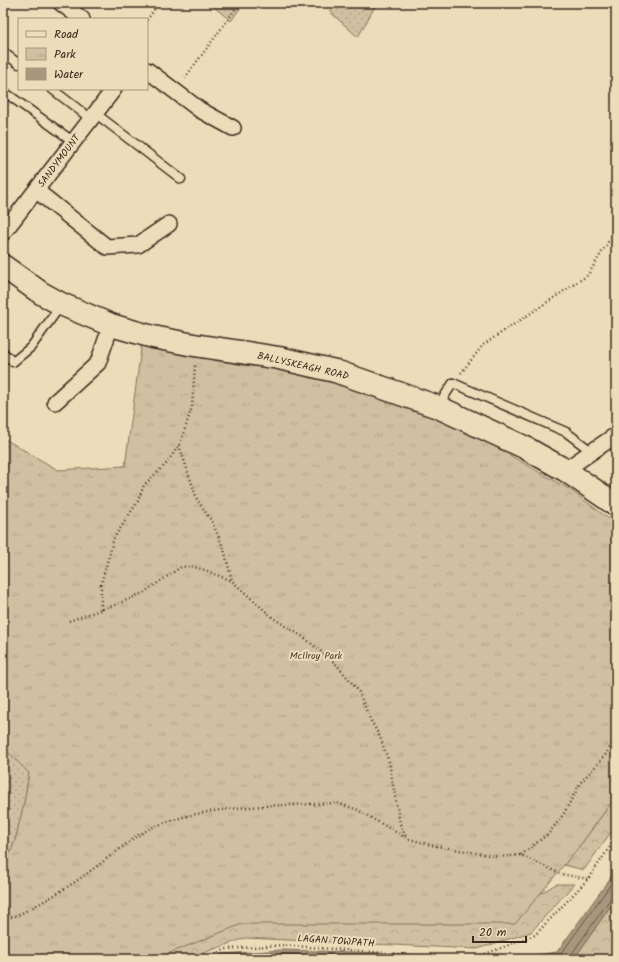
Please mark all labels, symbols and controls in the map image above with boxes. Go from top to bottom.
legend [18,18,148,90]
text: Road [54,25,79,44]
text: Park [54,45,76,64]
text: Water [54,65,84,84]
street label: SANDYMOUNT [34,130,85,191]
street label: BALLYSKEAGH ROAD [256,348,351,384]
park label: McIlroy Park [290,648,343,664]
scale bar [473,918,526,944]
text: 20 m [479,923,507,942]
street label: LAGAN TOWPATH [297,930,375,952]

